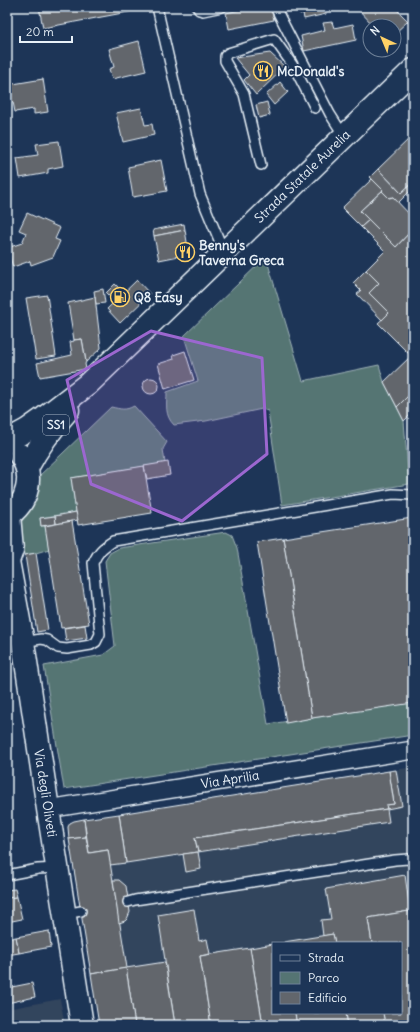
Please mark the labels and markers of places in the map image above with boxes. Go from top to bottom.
restaurant icon: McDonald's [252,60,274,82]
place label: McDonald's [277,63,344,80]
place label: Benny's Taverna Greca [199,237,285,269]
restaurant icon: Benny's Taverna Greca [174,241,196,263]
fuel station icon: Q8 Easy [109,286,131,308]
place label: Q8 Easy [134,289,183,306]

